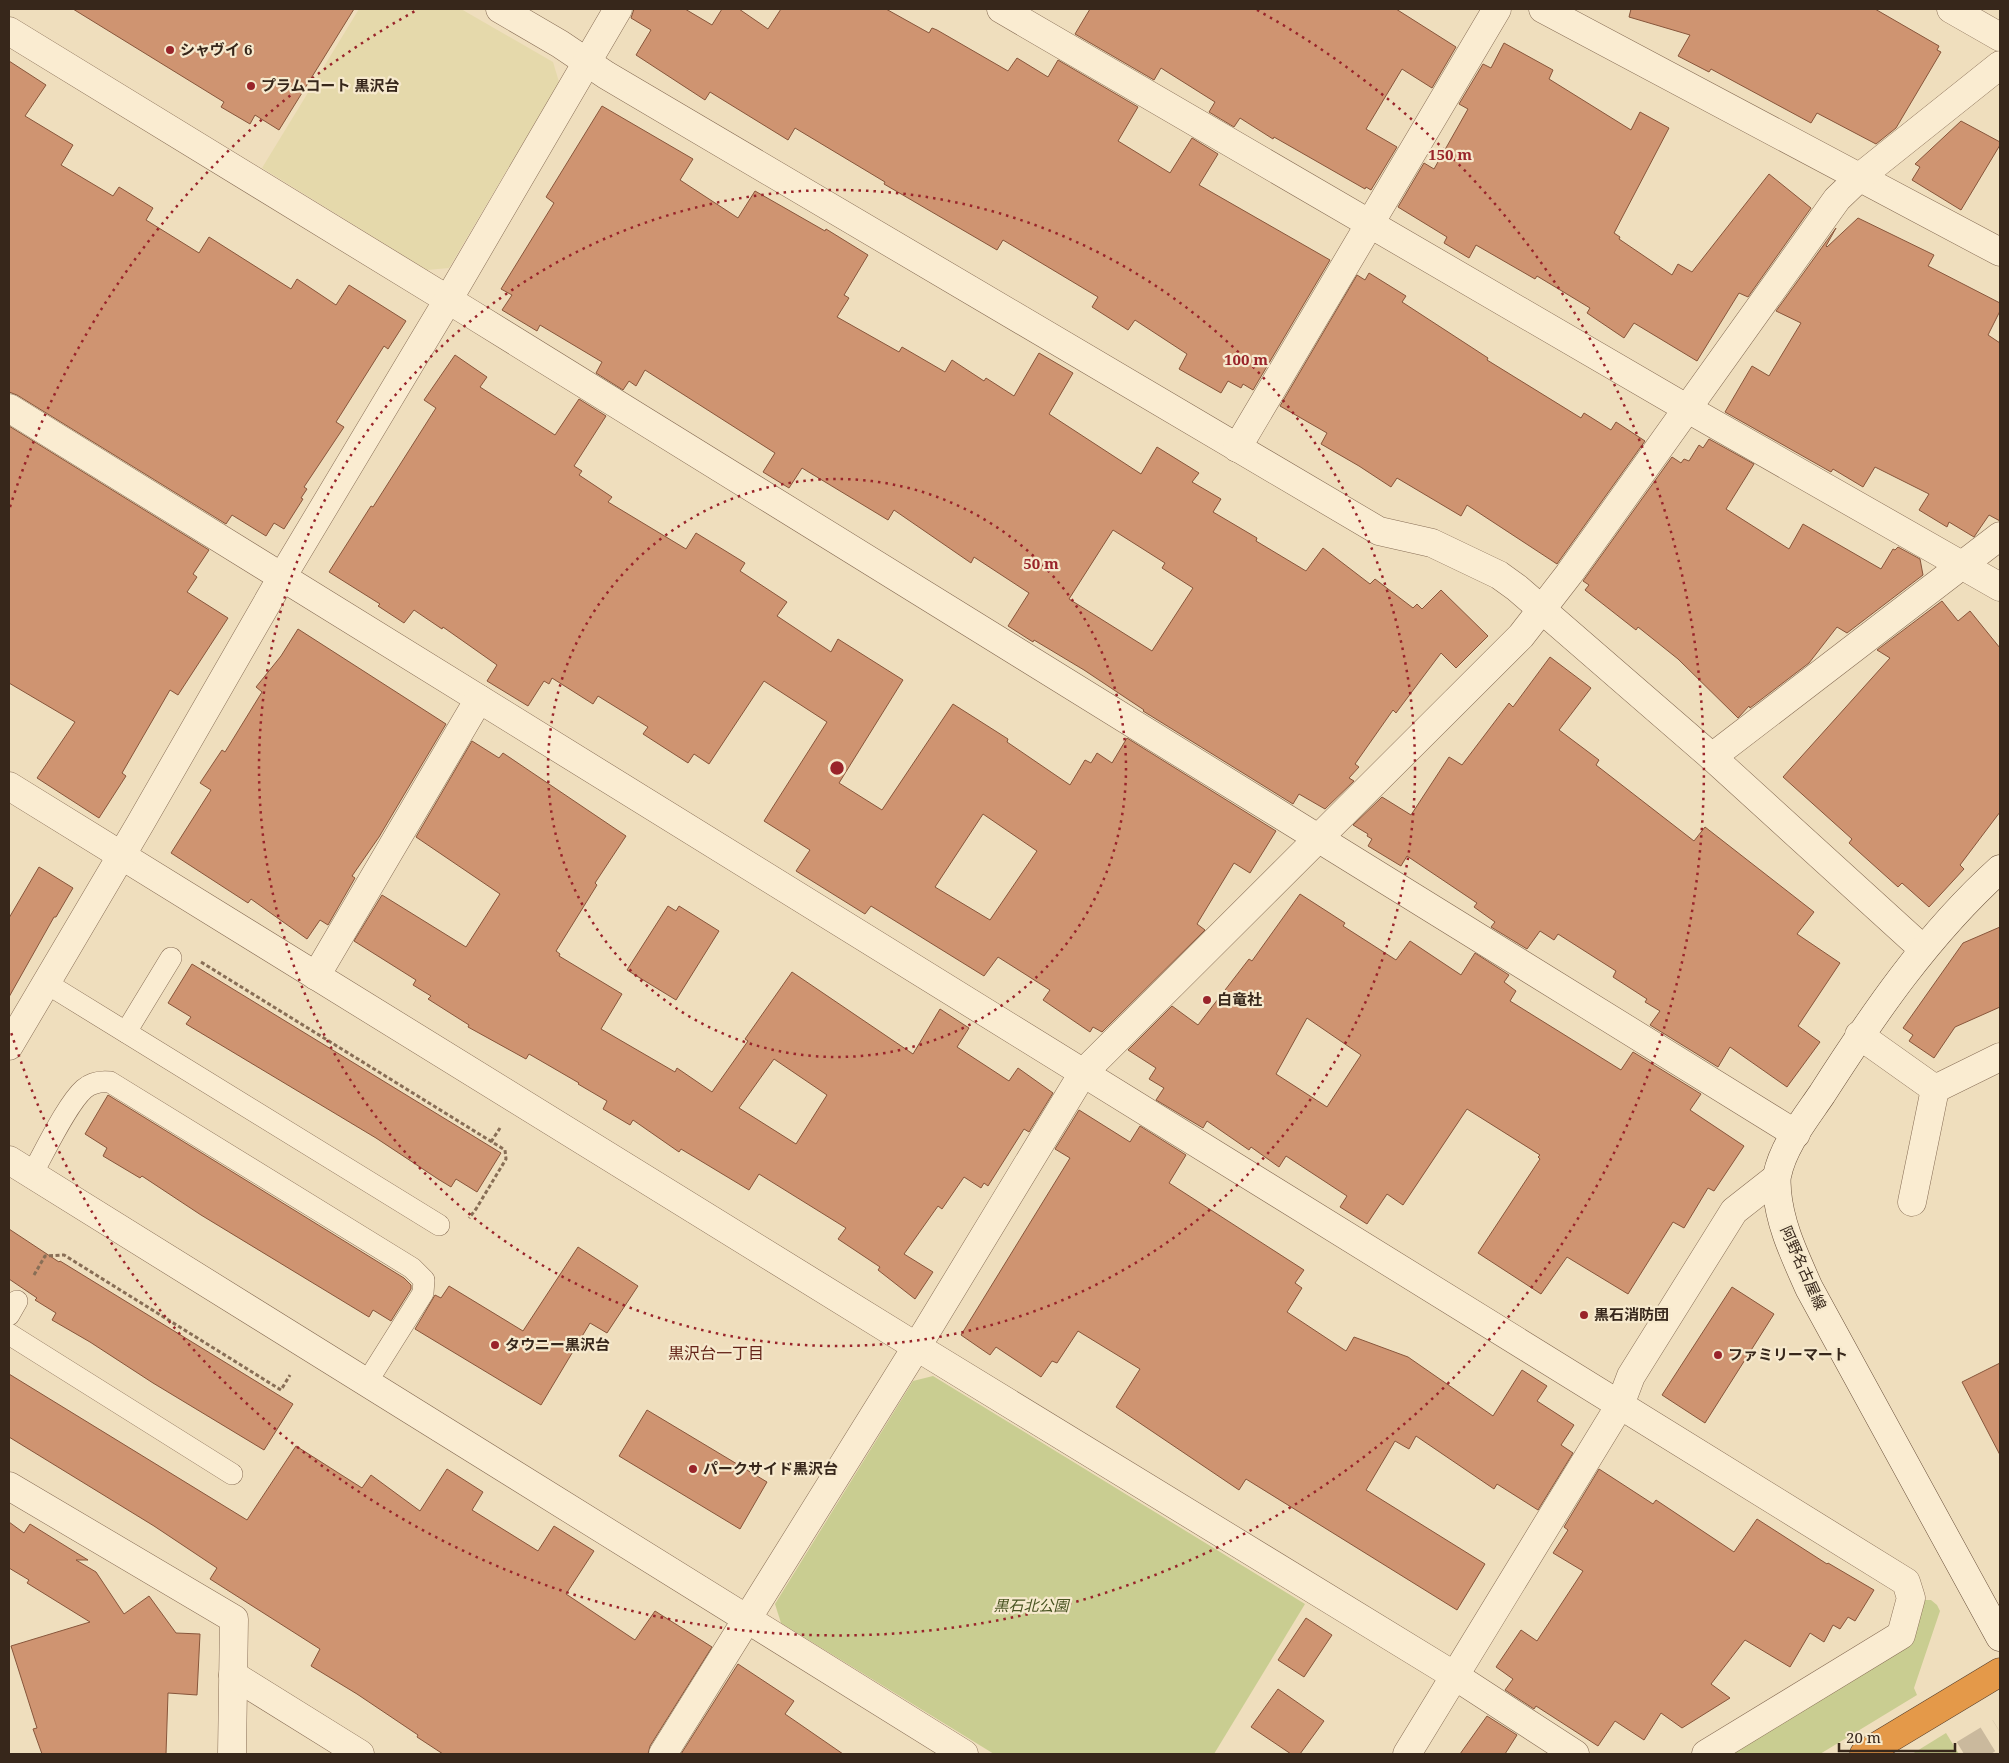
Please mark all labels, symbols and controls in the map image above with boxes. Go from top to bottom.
place label: シャヴイ 6 [180,39,252,59]
marker: シャヴイ 6 [164,44,176,56]
place label: プラムコート 黒沢台 [261,75,399,95]
marker: プラムコート 黒沢台 [245,80,257,92]
text: 150 m [1428,144,1472,164]
text: 100 m [1224,349,1268,369]
text: 50 m [1023,553,1059,573]
centre of rings [828,759,846,777]
place label: 白竜社 [1217,989,1262,1009]
marker: 白竜社 [1201,994,1213,1006]
street label: 阿野名古屋線 [1776,1222,1831,1313]
place label: 黒石消防団 [1594,1304,1669,1324]
marker: 黒石消防団 [1578,1309,1590,1321]
place label: タウニー黒沢台 [505,1334,610,1354]
marker: タウニー黒沢台 [489,1339,501,1351]
district label: 黒沢台一丁目 [668,1342,764,1364]
place label: ファミリーマート [1728,1344,1848,1364]
marker: ファミリーマート [1712,1349,1724,1361]
place label: パークサイド黒沢台 [703,1458,838,1478]
marker: パークサイド黒沢台 [687,1463,699,1475]
park label: 黒石北公園 [993,1595,1070,1615]
scale bar [1839,1720,1955,1752]
text: 20 m [1846,1727,1881,1747]

